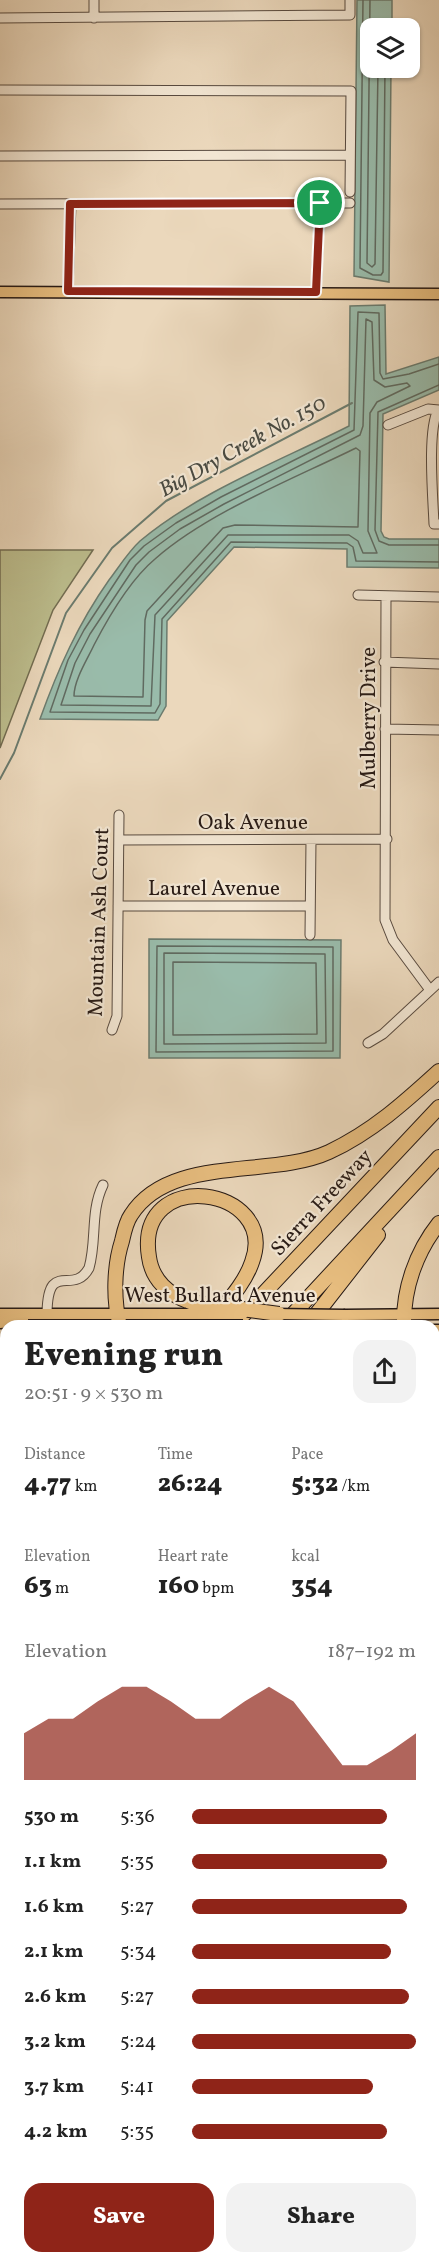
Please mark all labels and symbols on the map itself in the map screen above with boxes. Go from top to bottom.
pin [294,177,345,228]
water label: Big Dry Creek No. 150 [154,388,333,506]
street label: Mulberry Drive [355,647,384,789]
street label: Oak Avenue [198,809,308,838]
street label: Mountain Ash Court [82,827,117,1017]
street label: Laurel Avenue [148,875,280,904]
street label: Sierra Freeway [265,1142,380,1263]
street label: West Bullard Avenue [124,1282,316,1311]

